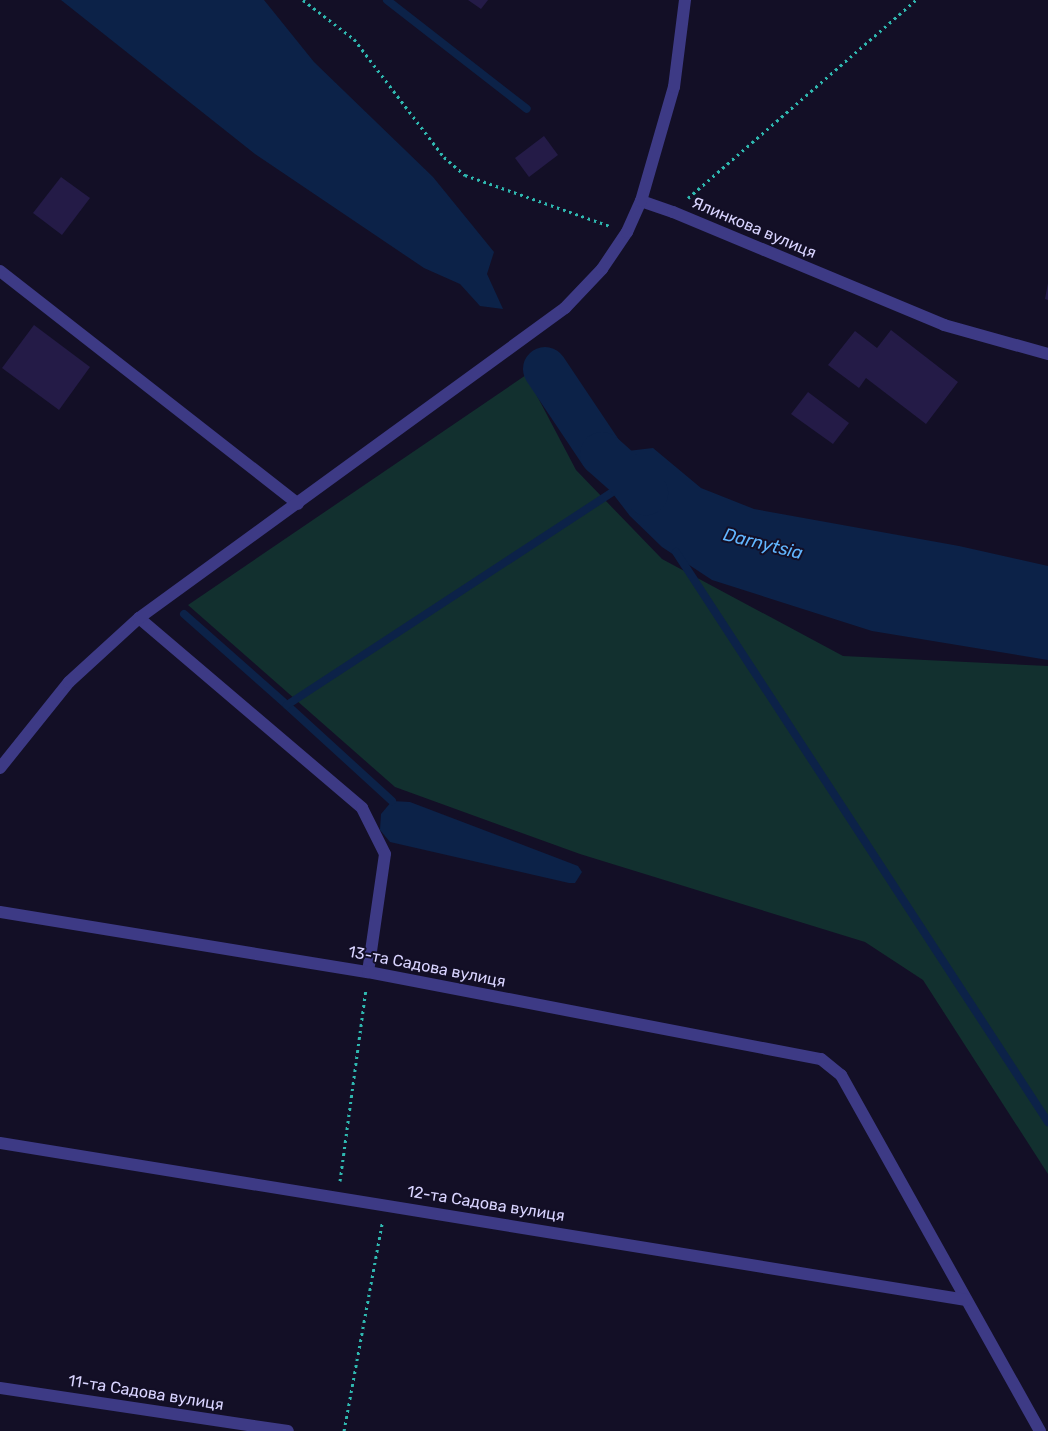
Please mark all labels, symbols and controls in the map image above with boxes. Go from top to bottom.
street label: Ялинкова вулиця [689,193,819,263]
water label: Darnytsia [721,524,805,564]
street label: 13-та Садова вулиця [347,942,507,992]
street label: 12-та Садова вулиця [406,1182,566,1226]
street label: 11-та Садова вулиця [67,1371,225,1415]

